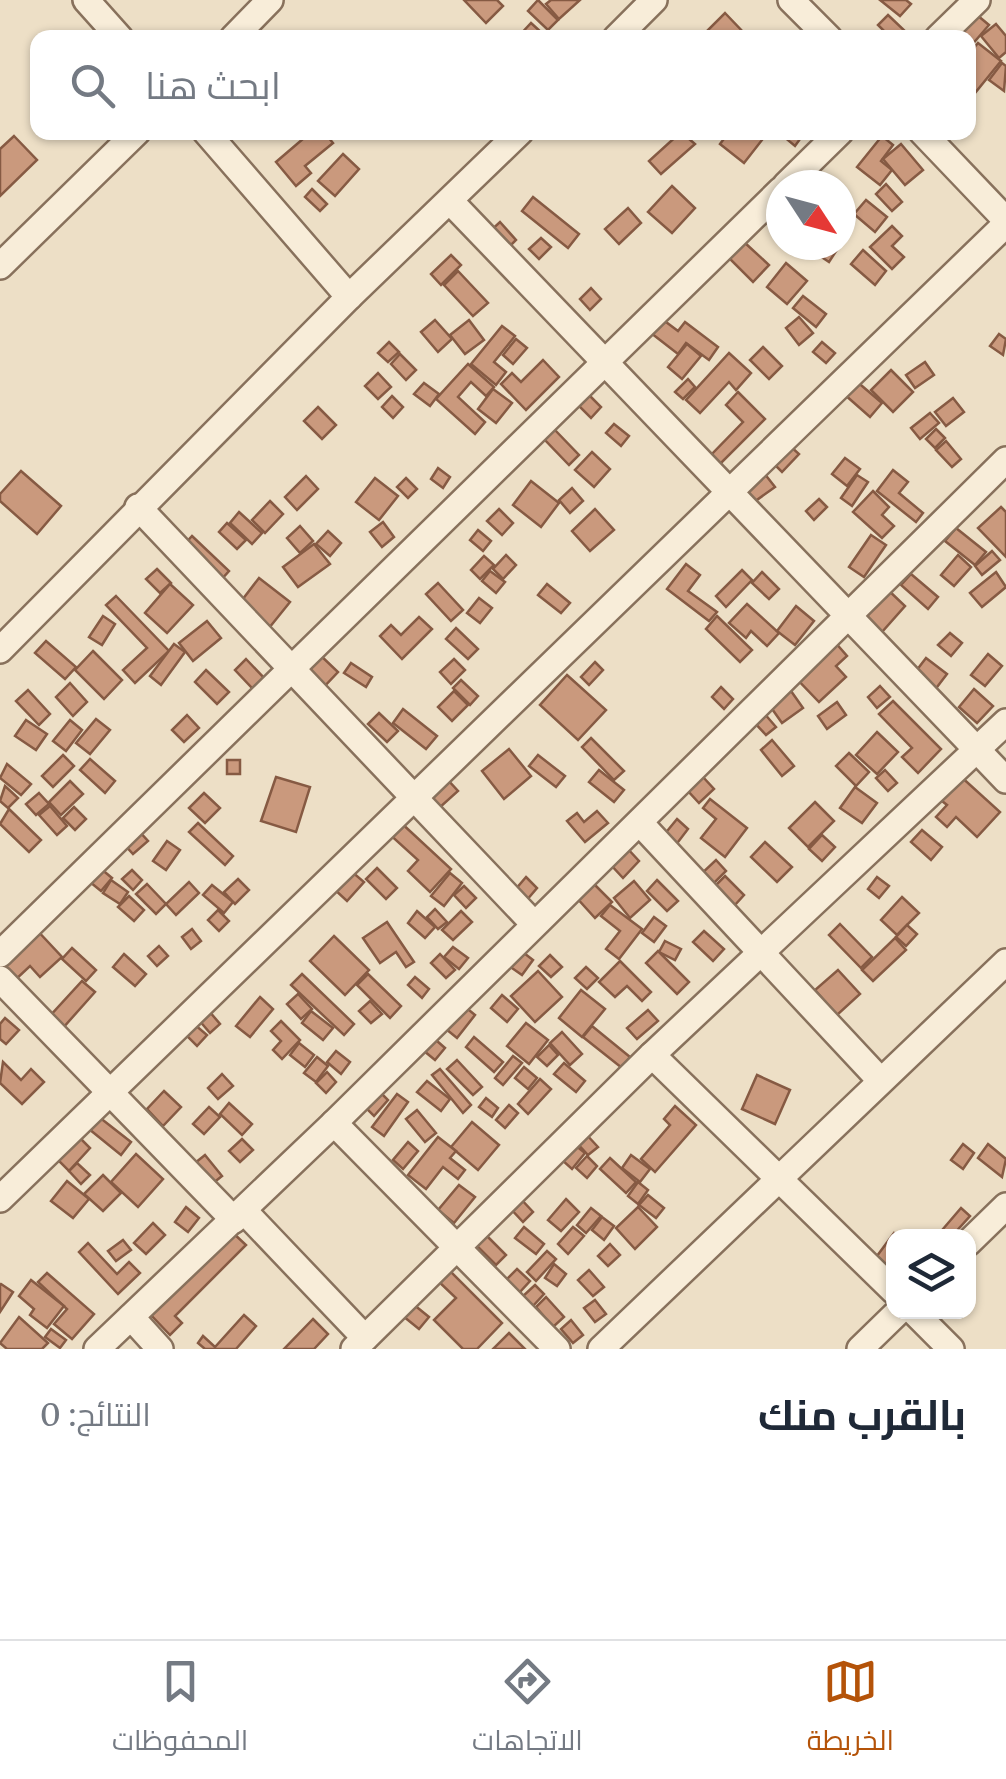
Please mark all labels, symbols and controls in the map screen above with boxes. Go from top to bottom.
search box [30,30,976,140]
icon: search [65,58,120,113]
text: ابحث هنا [145,62,281,109]
north arrow [766,170,856,260]
map controls [886,1229,976,1319]
button: layers [886,1229,976,1319]
text: بالقرب منك [758,1389,966,1441]
text: النتائج: 0 [40,1395,151,1435]
tab: المحفوظات [112,1654,248,1766]
tab: الاتجاهات [472,1654,583,1766]
tab: الخريطة [807,1654,894,1766]

